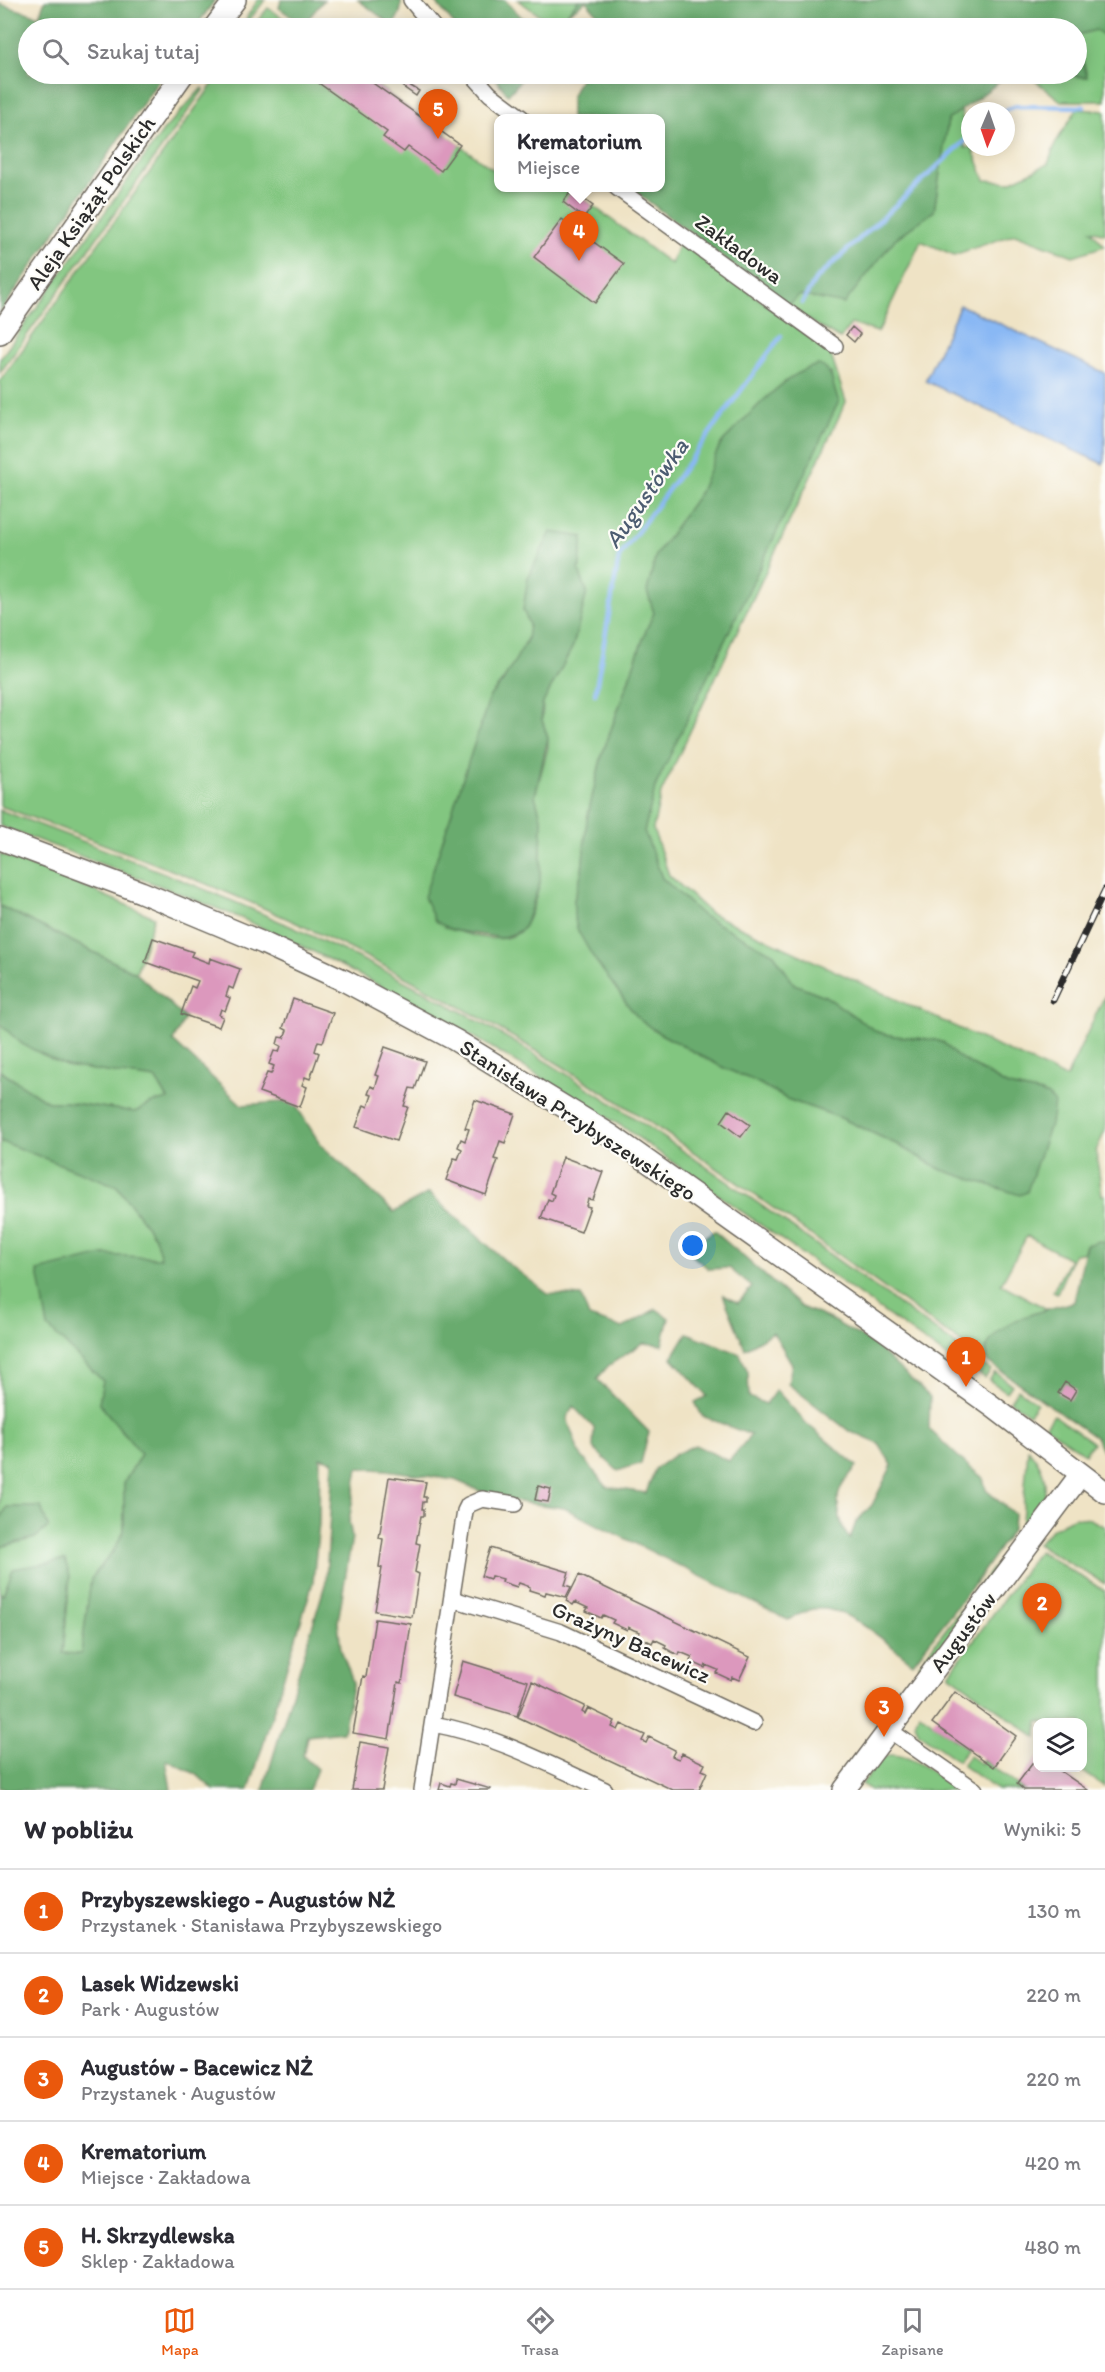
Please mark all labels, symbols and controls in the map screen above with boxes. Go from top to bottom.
search box [18,18,1087,84]
icon: search [39,35,72,68]
text: Szukaj tutaj [87,38,200,65]
pin: 5 [418,90,458,139]
north arrow [961,102,1015,156]
street label: Aleja Książąt Polskich [21,111,161,295]
popup [494,114,665,192]
text: Krematorium [517,128,642,155]
text: Miejsce [517,155,580,179]
street label: Zakładowa [690,208,789,290]
pin: 4 [560,212,598,261]
water label: Augustówka [598,432,695,553]
street label: Stanisława Przybyszewskiego [455,1033,701,1207]
your location [678,1231,707,1260]
pin: 1 [946,1338,986,1387]
pin: 2 [1022,1584,1062,1633]
street label: Augustów [924,1586,1002,1678]
street label: Grażyny Bacewicz [548,1595,714,1689]
pin: 3 [864,1688,904,1737]
map controls [1033,1718,1087,1772]
button: layers [1033,1718,1087,1772]
text: W pobliżu [24,1813,133,1845]
text: Wyniki: 5 [1004,1817,1081,1841]
text: Przybyszewskiego - Augustów NŻ [81,1886,395,1913]
text: 1 [39,1899,48,1923]
text: 130 m [1027,1899,1081,1923]
text: Przystanek · Stanisława Przybyszewskiego [81,1913,442,1937]
text: Lasek Widzewski [81,1970,239,1997]
text: 2 [38,1983,49,2007]
text: 220 m [1026,1983,1081,2007]
text: Park · Augustów [81,1997,219,2021]
text: Augustów - Bacewicz NŻ [81,2054,313,2081]
text: 3 [38,2067,49,2091]
text: 220 m [1026,2067,1081,2091]
text: Przystanek · Augustów [81,2081,276,2105]
text: Krematorium [81,2138,206,2165]
text: 4 [37,2151,50,2175]
text: 420 m [1025,2151,1081,2175]
text: Miejsce · Zakładowa [81,2165,251,2189]
text: H. Skrzydlewska [81,2222,235,2249]
text: 5 [38,2235,49,2259]
text: 480 m [1024,2235,1081,2259]
text: Sklep · Zakładowa [81,2249,235,2273]
tab: Mapa [161,2304,199,2359]
tab: Trasa [521,2304,559,2359]
tab: Zapisane [881,2304,944,2359]

